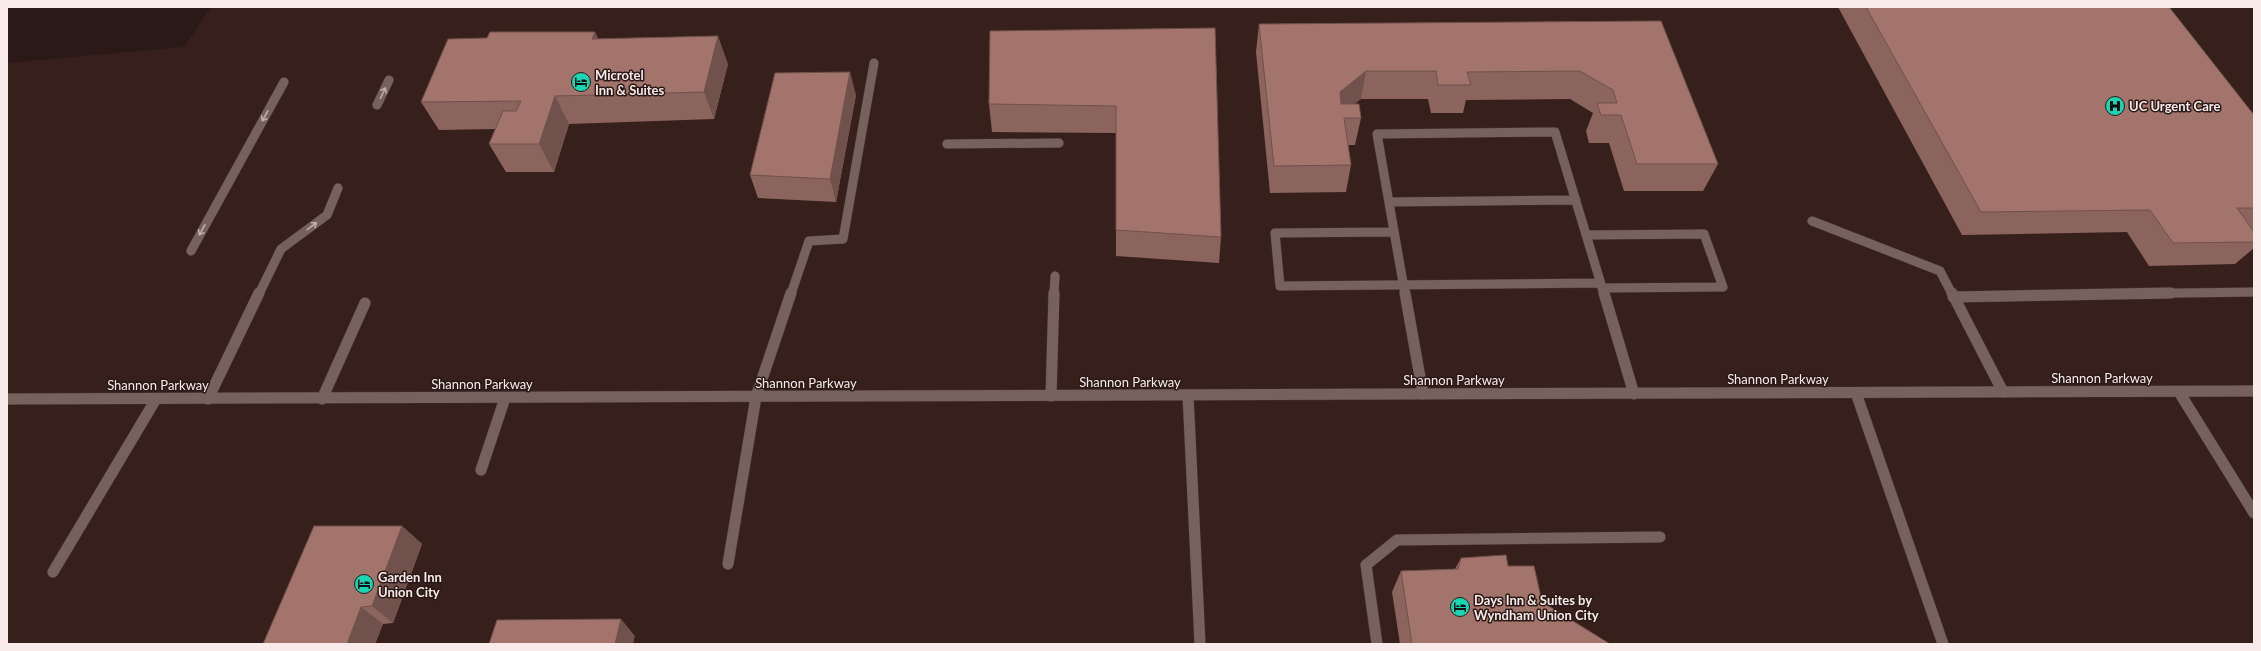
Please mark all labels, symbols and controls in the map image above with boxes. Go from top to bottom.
place label: Microtel Inn & Suites [595,67,665,98]
hotel icon: Microtel Inn & Suites [570,71,592,93]
one-way arrow [380,87,387,99]
hospital icon: UC Urgent Care [2104,95,2126,117]
place label: UC Urgent Care [2129,98,2220,114]
one-way arrow [261,110,268,122]
one-way arrow [306,222,317,230]
one-way arrow [198,224,206,236]
street label: Shannon Parkway [2051,370,2153,386]
street label: Shannon Parkway [1727,371,1829,387]
street label: Shannon Parkway [1403,372,1505,388]
street label: Shannon Parkway [1079,374,1181,390]
street label: Shannon Parkway [755,375,857,391]
street label: Shannon Parkway [431,376,533,392]
street label: Shannon Parkway [107,377,209,393]
place label: Garden Inn Union City [378,569,442,600]
hotel icon: Garden Inn Union City [353,573,375,595]
place label: Days Inn & Suites by Wyndham Union City [1474,592,1599,623]
hotel icon: Days Inn & Suites by Wyndham Union City [1449,596,1471,618]

